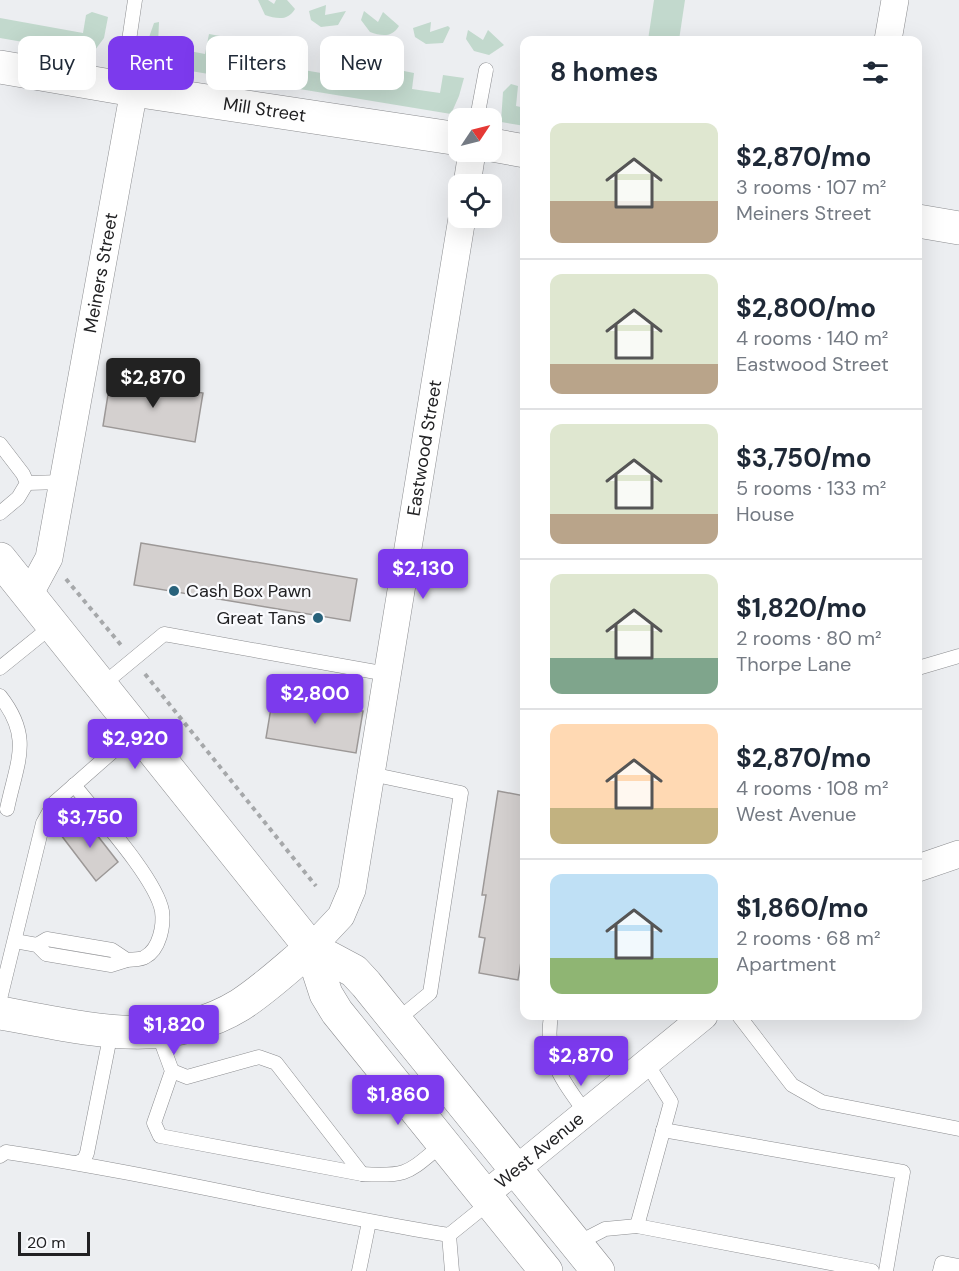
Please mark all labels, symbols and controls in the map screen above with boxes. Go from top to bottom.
chip: Buy [18,36,96,90]
chip: Rent [108,36,194,90]
chip: Filters [206,36,308,90]
chip: New [320,36,404,90]
text: 8 homes [550,55,658,89]
icon: filters [859,56,892,89]
street label: Mill Street [222,92,308,128]
north arrow [448,108,502,162]
map controls [448,108,502,228]
text: $2,870/mo [736,140,871,174]
icon: home [598,147,670,219]
button: locate [448,174,502,228]
text: 3 rooms · 107 m² [736,174,886,200]
text: Meiners Street [736,200,871,226]
street label: Meiners Street [78,211,124,335]
text: $2,800/mo [736,291,876,325]
icon: home [598,298,670,370]
text: 4 rooms · 140 m² [736,325,888,351]
text: Eastwood Street [736,351,889,377]
pin: $2,870 [104,358,202,409]
text: $2,870 [120,364,186,390]
street label: Eastwood Street [401,378,447,518]
text: $3,750/mo [736,441,872,475]
icon: home [598,448,670,520]
text: 5 rooms · 133 m² [736,475,886,501]
text: House [736,501,794,527]
pin: $2,130 [374,549,472,600]
text: $2,130 [392,555,454,581]
place label: Cash Box Pawn [186,579,311,603]
marker: Cash Box Pawn [167,584,181,598]
text: $1,820/mo [736,591,867,625]
icon: home [598,598,670,670]
place label: Great Tans [217,606,306,630]
marker: Great Tans [311,611,325,625]
text: 2 rooms · 80 m² [736,625,882,651]
text: Thorpe Lane [736,651,851,677]
pin: $2,800 [266,674,364,725]
text: $2,800 [280,680,350,706]
pin: $2,920 [86,719,184,770]
text: $2,920 [102,725,168,751]
text: $2,870/mo [736,741,871,775]
icon: home [598,748,670,820]
text: 4 rooms · 108 m² [736,775,888,801]
pin: $3,750 [41,798,139,849]
text: West Avenue [736,801,856,827]
text: $3,750 [57,804,123,830]
text: $1,860/mo [736,891,869,925]
icon: home [598,898,670,970]
text: 2 rooms · 68 m² [736,925,881,951]
text: Apartment [736,951,836,977]
pin: $1,820 [125,1005,223,1056]
text: $1,820 [143,1011,205,1037]
pin: $2,870 [532,1036,630,1087]
text: $2,870 [548,1042,614,1068]
pin: $1,860 [349,1075,447,1126]
text: $1,860 [366,1081,430,1107]
street label: West Avenue [490,1107,589,1194]
scale bar [18,1229,90,1256]
text: 20 m [27,1232,66,1253]

